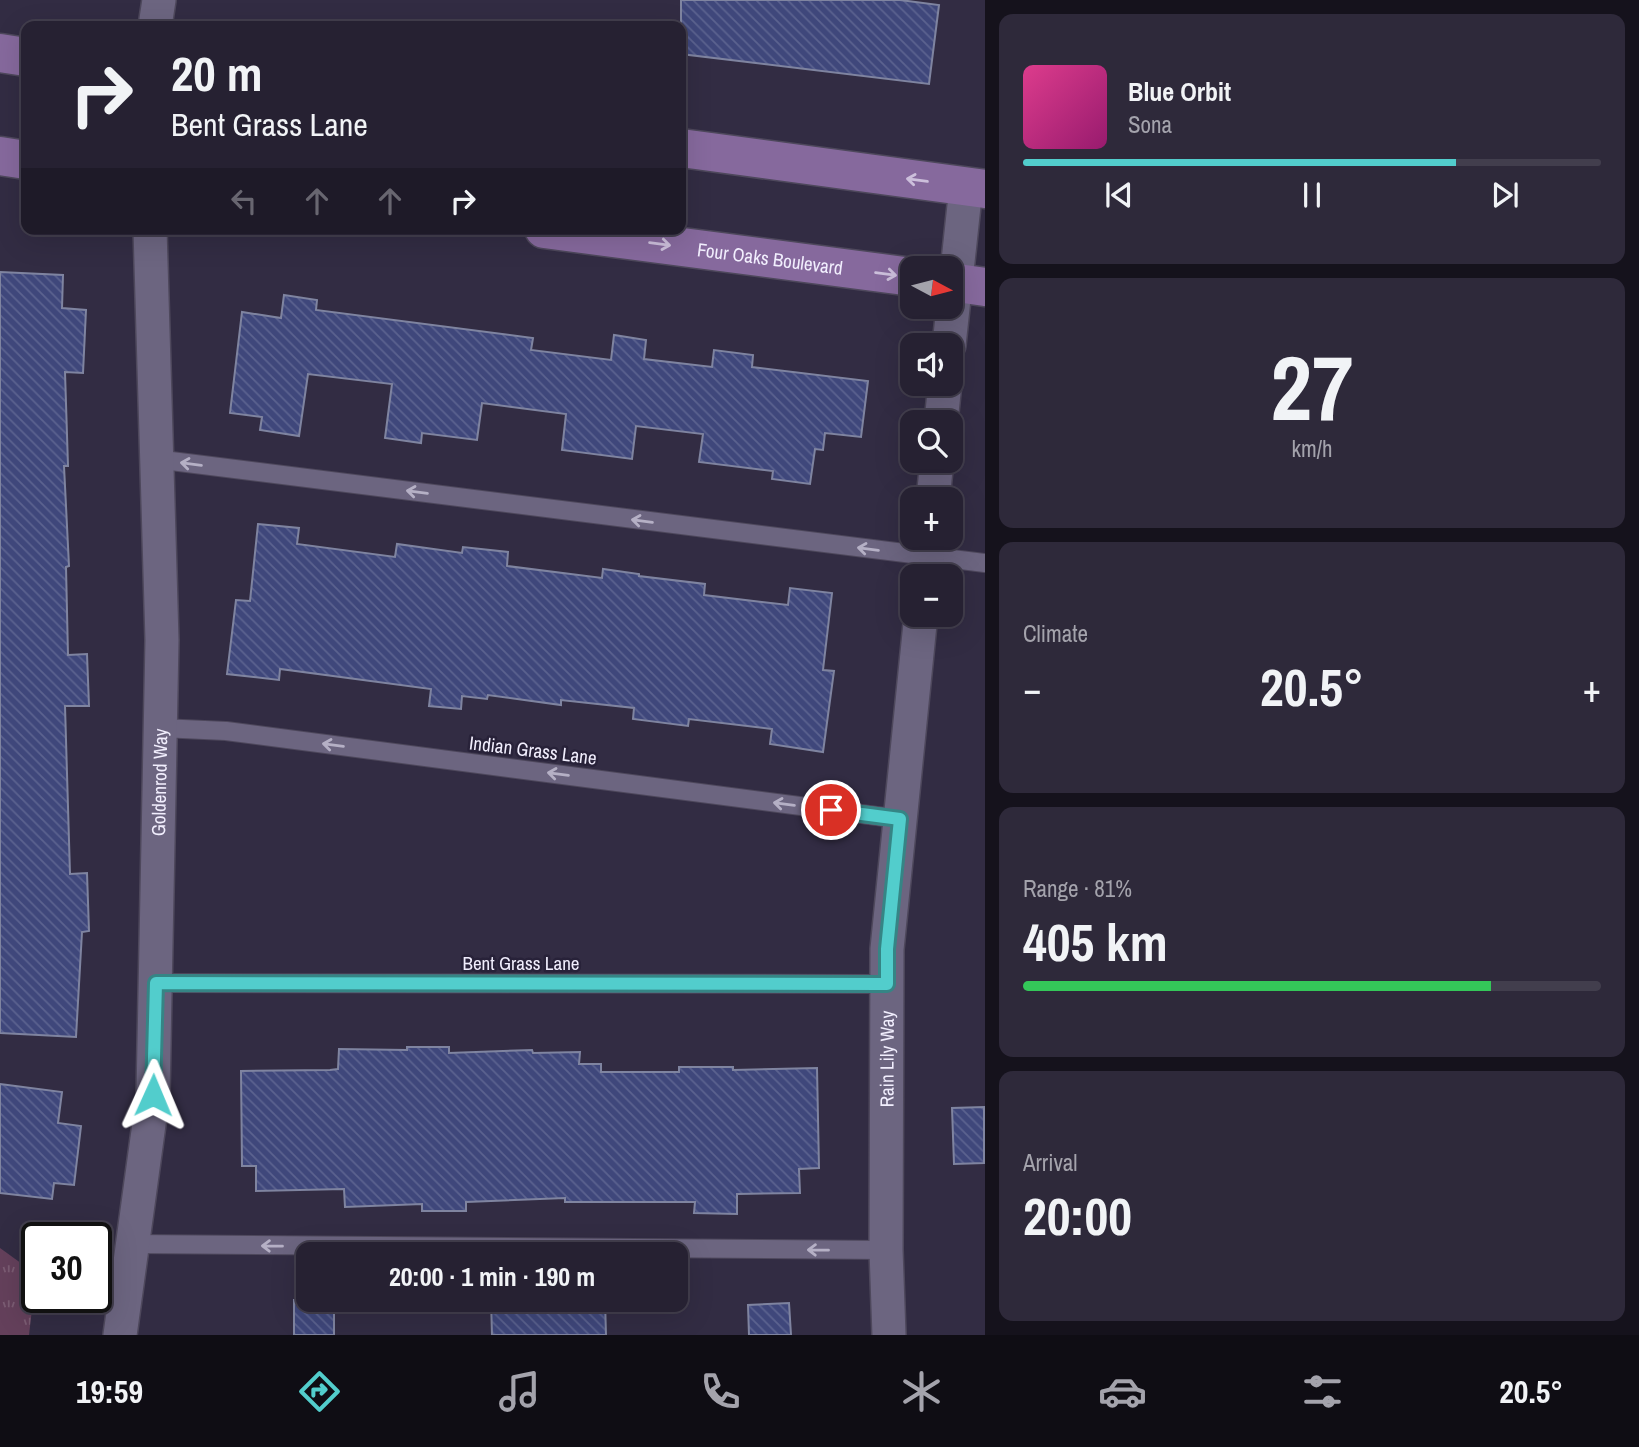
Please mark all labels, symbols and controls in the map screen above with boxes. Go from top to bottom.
text: 20 m [171,40,263,106]
icon: right [56,49,147,140]
text: Blue Orbit [1128,74,1231,109]
text: Bent Grass Lane [171,103,368,146]
text: Sona [1128,109,1172,140]
one-way arrow [906,173,929,186]
icon: previous [1100,176,1138,214]
icon: pause [1293,176,1331,214]
icon: next [1486,176,1524,214]
icon: left [225,182,263,220]
icon: ahead [298,182,336,220]
icon: ahead [371,182,409,220]
icon: right [444,182,482,220]
street label: Four Oaks Boulevard [696,236,844,281]
one-way arrow [649,238,671,251]
north arrow [900,256,962,318]
map controls [900,256,963,627]
one-way arrow [874,267,897,280]
text: 27 [1271,326,1354,448]
button: sound [900,333,963,396]
button: search [900,410,963,473]
text: km/h [1292,433,1332,464]
one-way arrow [180,457,203,470]
one-way arrow [406,485,429,498]
button: + [900,487,963,550]
one-way arrow [632,514,654,527]
one-way arrow [857,542,880,555]
button: − [900,564,963,627]
text: Climate [1023,618,1088,649]
text: 20.5° [1260,652,1364,722]
text: − [1023,663,1041,714]
text: + [1583,663,1601,714]
street label: Goldenrod Way [145,728,173,836]
street label: Indian Grass Lane [468,729,598,771]
one-way arrow [322,738,345,751]
one-way arrow [547,768,570,781]
pin [801,780,861,840]
icon: arrive [812,791,850,829]
one-way arrow [773,797,796,810]
text: Range · 81% [1023,873,1132,904]
text: 405 km [1023,907,1168,977]
street label: Bent Grass Lane [463,950,579,976]
street label: Rain Lily Way [873,1011,900,1107]
position arrow [116,1058,190,1132]
text: Arrival [1023,1147,1078,1178]
text: 20:00 [1023,1181,1132,1251]
speed limit sign: 30 [21,1222,112,1313]
one-way arrow [261,1239,284,1252]
one-way arrow [807,1243,830,1257]
text: 20:00 · 1 min · 190 m [389,1259,595,1294]
icon: directions [295,1367,344,1416]
icon: music [495,1367,544,1416]
icon: phone [696,1367,745,1416]
icon: climate [897,1367,946,1416]
icon: car [1098,1367,1147,1416]
icon: filters [1298,1367,1347,1416]
text: 19:59 [76,1370,143,1413]
text: 20.5° [1499,1370,1563,1413]

